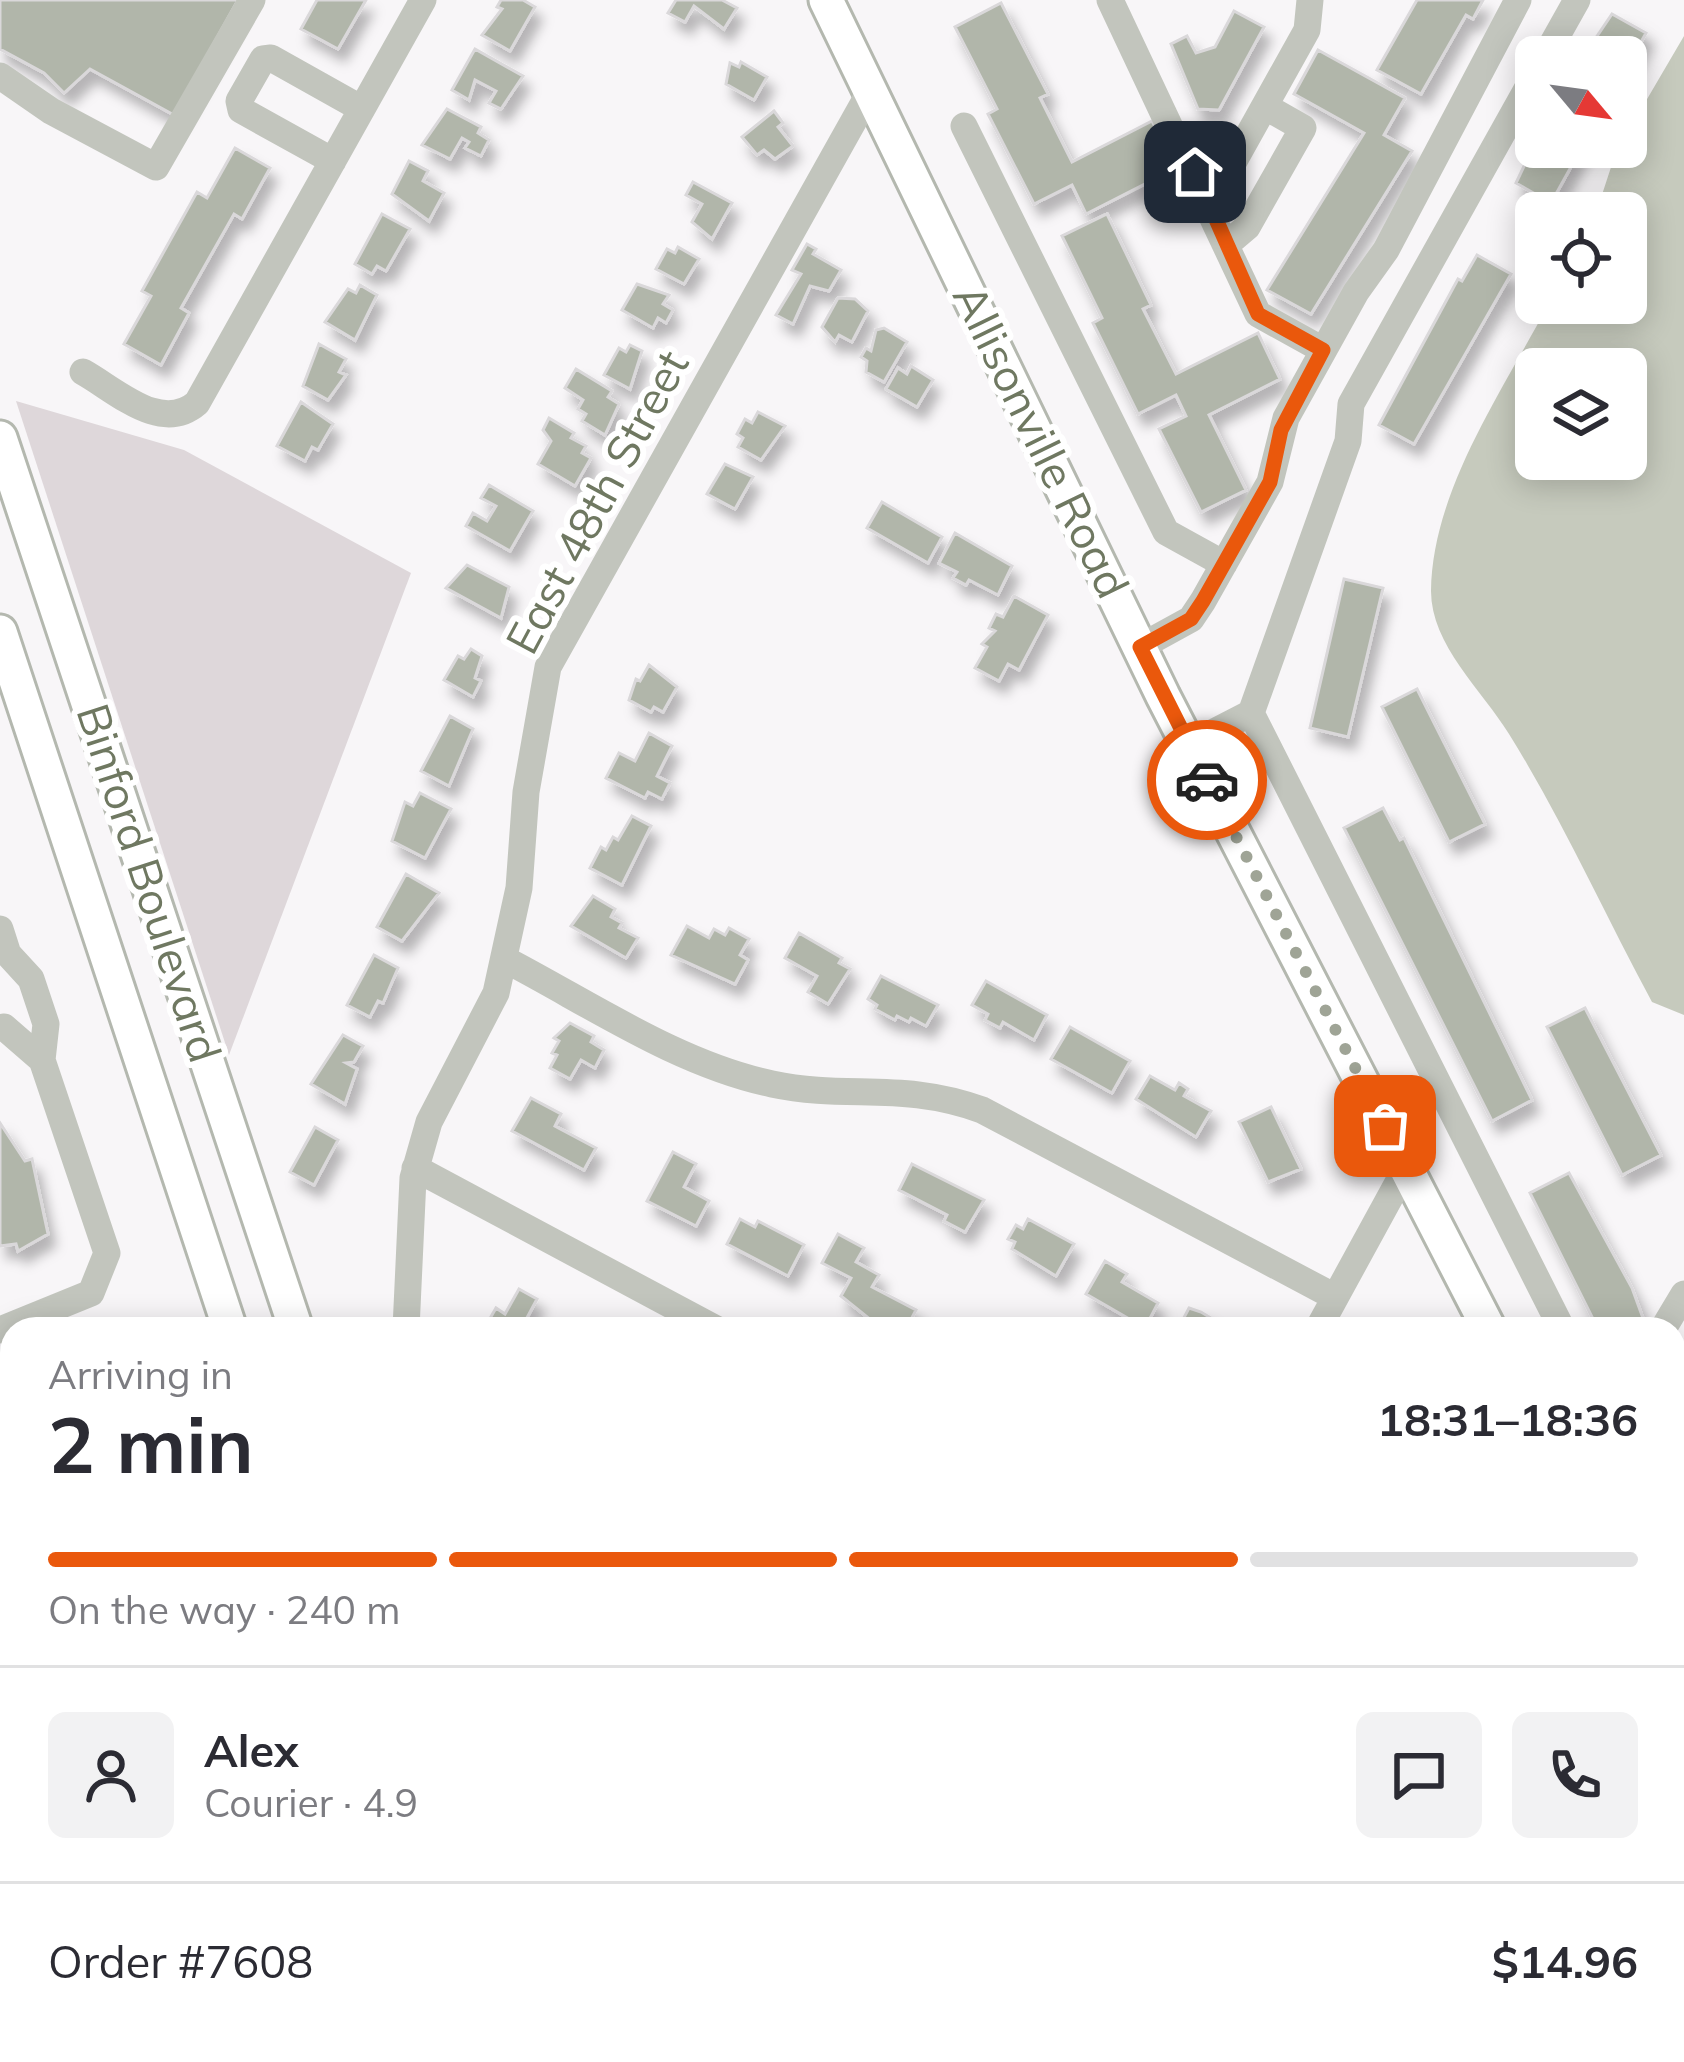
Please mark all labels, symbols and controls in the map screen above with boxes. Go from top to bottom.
north arrow [1515,36,1647,168]
map controls [1515,36,1647,480]
pin [1144,121,1246,223]
icon: home [1162,139,1228,205]
button: locate [1515,192,1647,324]
street label: Allisonville Road [942,275,1142,607]
street label: East 48th Street [493,340,699,663]
button: layers [1515,348,1647,480]
street label: Binford Boulevard [66,696,234,1069]
courier [1147,720,1267,840]
icon: car [1174,747,1240,813]
pin [1334,1075,1436,1177]
icon: bag [1352,1093,1418,1159]
text: Arriving in [48,1350,233,1399]
text: 18:31–18:36 [1377,1391,1638,1447]
text: 2 min [48,1395,254,1493]
text: On the way · 240 m [48,1585,400,1634]
button: person [48,1712,174,1838]
button: chat [1356,1712,1482,1838]
button: phone [1512,1712,1638,1838]
text: Alex [204,1722,299,1778]
text: Courier · 4.9 [204,1778,418,1827]
text: Order #7608 [48,1933,313,1989]
text: $14.96 [1492,1933,1638,1989]

